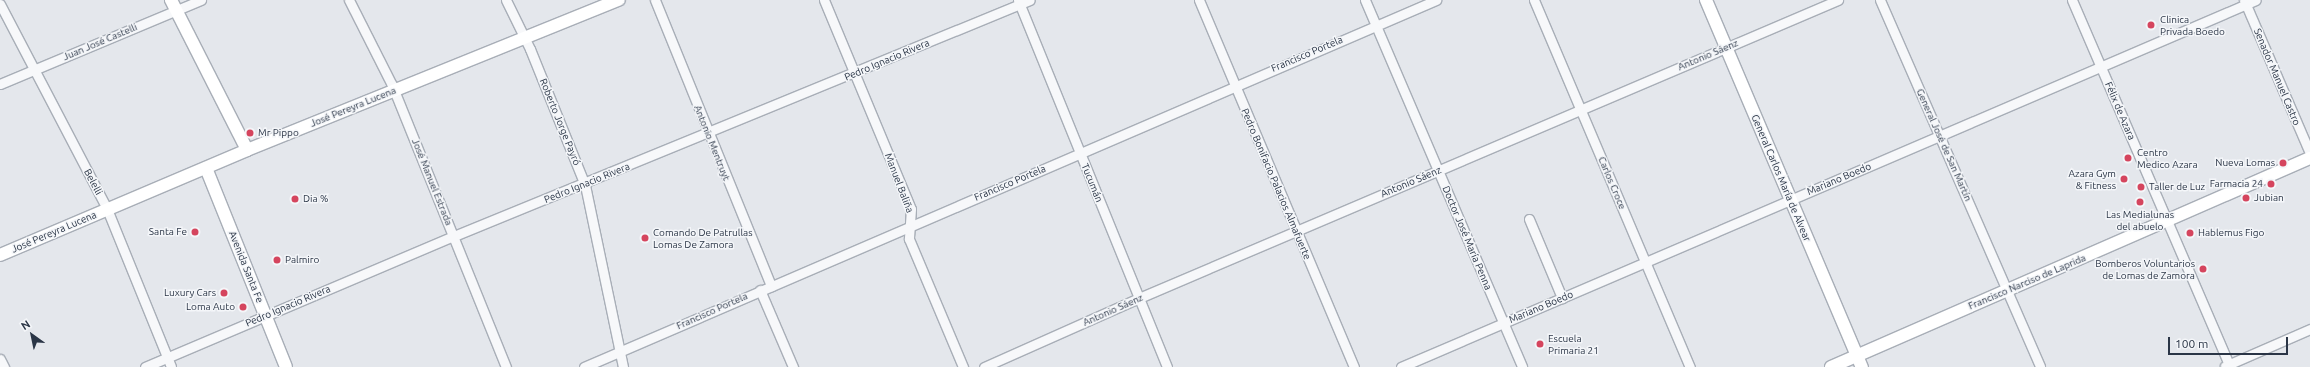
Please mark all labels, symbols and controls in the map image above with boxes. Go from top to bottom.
place label: Clinica Privada Boedo [2160,13,2225,36]
marker: Clinica Privada Boedo [2145,19,2157,31]
street label: Juan José Castelli [61,21,139,63]
street label: Senador Manuel Castro [2251,27,2303,127]
street label: Francisco Portela [1269,34,1345,74]
street label: Pedro Ignacio Rivera [843,37,931,83]
street label: Antonio Sáenz [1676,37,1740,73]
street label: Roberto Jorge Payró [537,77,583,167]
street label: Félix de Azara [2102,80,2138,142]
street label: José Pereyra Lucena [308,84,398,130]
street label: General José de San Martín [1914,87,1974,203]
street label: Antonio Mentruyt [691,104,733,182]
street label: Pedro Bonifacio Palacios Almafuerte [1239,107,1313,261]
street label: General Carlos María de Alvear [1749,113,1813,243]
place label: Mr Pippo [258,127,299,139]
marker: Mr Pippo [245,128,255,138]
street label: José Manuel Estrada [409,137,455,227]
place label: Centro Medico Azara [2137,146,2198,170]
street label: Manuel Baliña [882,151,916,215]
marker: Centro Medico Azara [2122,152,2134,164]
street label: Carlos Croce [1596,155,1628,211]
place label: Nueva Lomas [2215,157,2275,169]
marker: Nueva Lomas [2278,158,2288,168]
street label: Pedro Ignacio Rivera [542,160,632,206]
street label: Mariano Boedo [1805,160,1873,198]
street label: Tucumán [1079,162,1105,204]
street label: Francisco Portela [972,163,1048,203]
street label: Antonio Sáenz [1379,164,1443,200]
street label: Belelli [81,167,105,197]
place label: Azara Gym & Fitness [2068,167,2116,190]
marker: Azara Gym & Fitness [2119,174,2129,184]
place label: Farmacia 24 [2210,178,2263,190]
marker: Farmacia 24 [2266,179,2276,189]
place label: Taller de Luz [2149,181,2205,193]
marker: Taller de Luz [2136,182,2146,192]
street label: Doctor José María Penna [1440,184,1494,292]
place label: Jubian [2254,192,2284,204]
place label: Dia % [303,193,328,205]
marker: Jubian [2241,193,2251,203]
marker: Dia % [290,194,300,204]
marker: Las Medialunas del abuelo [2135,197,2145,207]
place label: Las Medialunas del abuelo [2106,208,2174,232]
street label: José Pereyra Lucena [10,209,98,255]
place label: Santa Fe [149,226,187,238]
place label: Comando De Patrullas Lomas De Zamora [653,226,753,250]
marker: Santa Fe [190,227,200,237]
place label: Hablemus Figo [2198,227,2264,239]
marker: Hablemus Figo [2185,228,2195,238]
street label: Avenida Santa Fe [226,229,266,305]
marker: Comando De Patrullas Lomas De Zamora [640,233,650,243]
street label: Francisco Narciso de Laprida [1966,252,2088,312]
place label: Palmiro [285,254,319,266]
marker: Palmiro [272,255,282,265]
place label: Bomberos Voluntarios de Lomas de Zamora [2095,257,2195,280]
marker: Bomberos Voluntarios de Lomas de Zamora [2198,264,2208,274]
street label: Pedro Ignacio Rivera [244,283,332,329]
place label: Luxury Cars [164,287,216,299]
marker: Luxury Cars [219,288,229,298]
street label: Mariano Boedo [1507,288,1575,326]
street label: Francisco Portela [675,290,749,332]
street label: Antonio Sáenz [1081,291,1145,329]
place label: Loma Auto [186,301,235,313]
marker: Loma Auto [238,302,248,312]
north arrow [12,315,52,355]
text: N [19,318,32,332]
scale bar [2170,329,2290,355]
place label: Escuela Primaria 21 [1548,332,1599,356]
text: 100 m [2175,337,2208,350]
marker: Escuela Primaria 21 [1535,339,1545,349]

